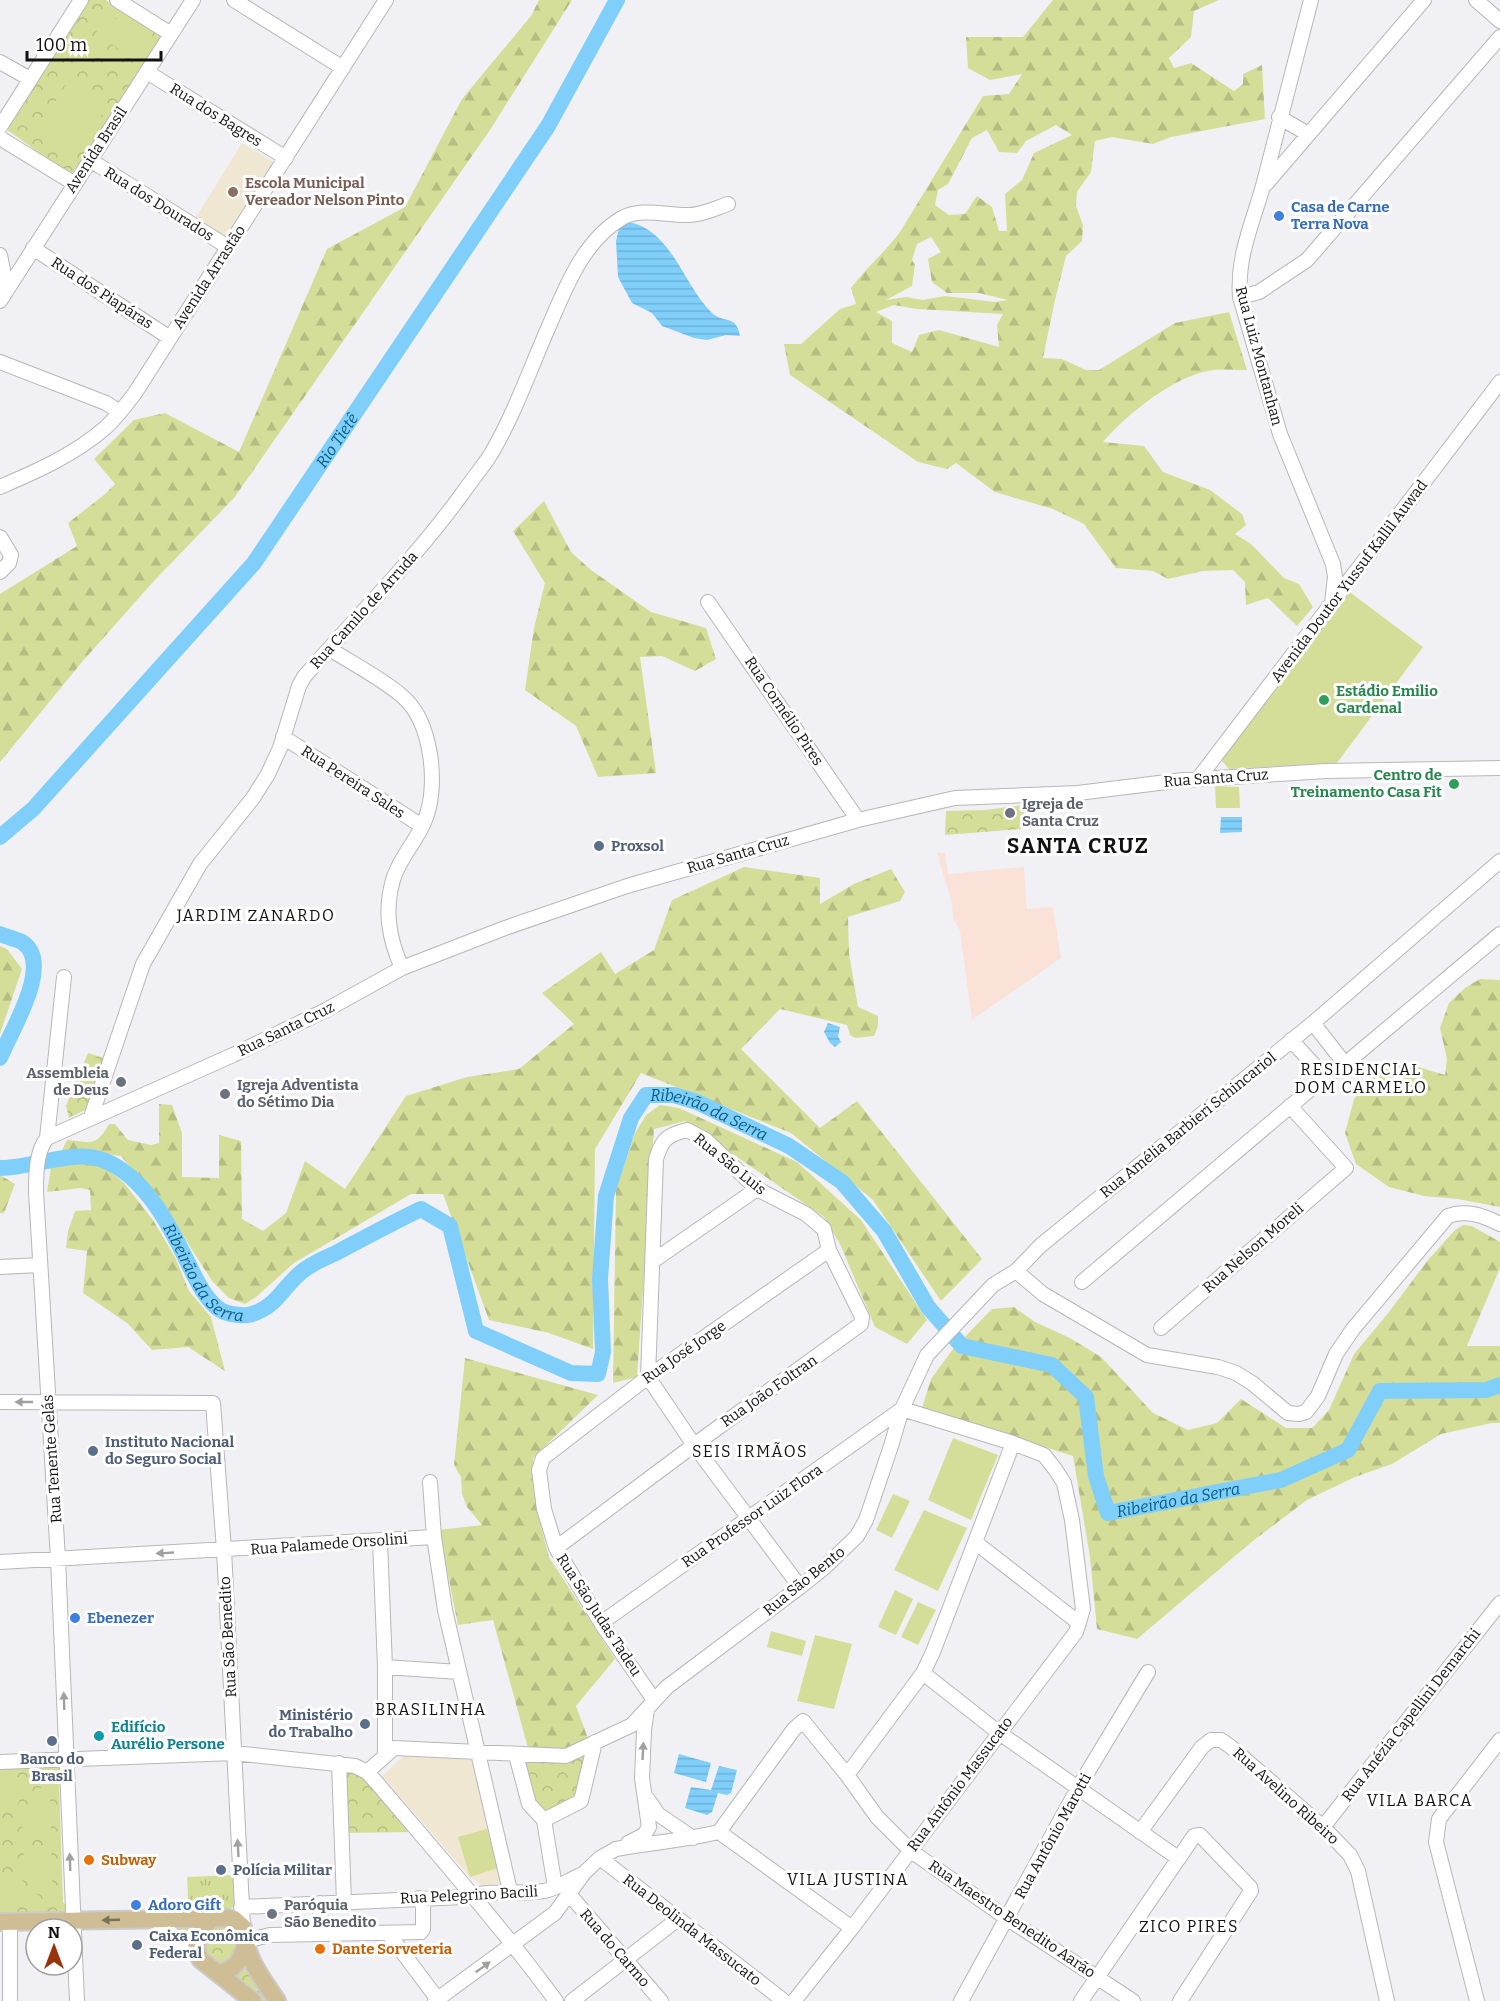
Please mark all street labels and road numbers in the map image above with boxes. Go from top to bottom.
street label: Rua dos Bagres [167,79,265,151]
street label: Avenida Brasil [61,103,131,197]
street label: Rua dos Dourados [101,163,217,245]
street label: Avenida Arrastão [169,222,249,332]
street label: Rua dos Piapáras [48,253,156,333]
street label: Rua Luiz Montanhan [1232,284,1286,428]
street label: Avenida Doutor Yussuf Kallil Auwad [1267,476,1431,686]
street label: Rua Camilo de Arruda [306,547,422,673]
street label: Rua Cornélio Pires [741,653,827,769]
street label: Rua Pereira Sales [298,742,408,822]
street label: Rua Santa Cruz [1163,765,1269,791]
street label: Rua Santa Cruz [685,831,791,877]
street label: Rua Santa Cruz [235,998,337,1060]
street label: Rua Amélia Barbieri Schincariol [1096,1048,1280,1202]
street label: Rua São Luis [690,1129,770,1199]
street label: Rua Nelson Moreli [1199,1199,1307,1297]
street label: Rua José Jorge [639,1317,729,1387]
street label: Rua João Foltran [717,1351,821,1431]
street label: Rua Tenente Gelás [39,1394,65,1524]
street label: Rua Professor Luiz Flora [678,1461,826,1571]
street label: Rua Palamede Orsolini [250,1529,409,1558]
street label: Rua São Bento [760,1543,848,1619]
street label: Rua São Judas Tadeu [553,1550,645,1680]
street label: Rua São Benedito [216,1576,240,1698]
street label: Rua Anézia Capellini Demarchi [1338,1625,1484,1805]
street label: Rua Antônio Massucato [904,1713,1016,1855]
street label: Rua Avelino Ribeiro [1229,1744,1343,1848]
street label: Rua Antônio Marotti [1011,1770,1095,1902]
street label: Rua Maestro Benedito Aarão [925,1856,1099,1982]
street label: Rua Deolinda Massucato [619,1870,765,1990]
street label: Rua Pelegrino Bacili [400,1882,539,1908]
street label: Rua do Carmo [576,1905,654,1991]

